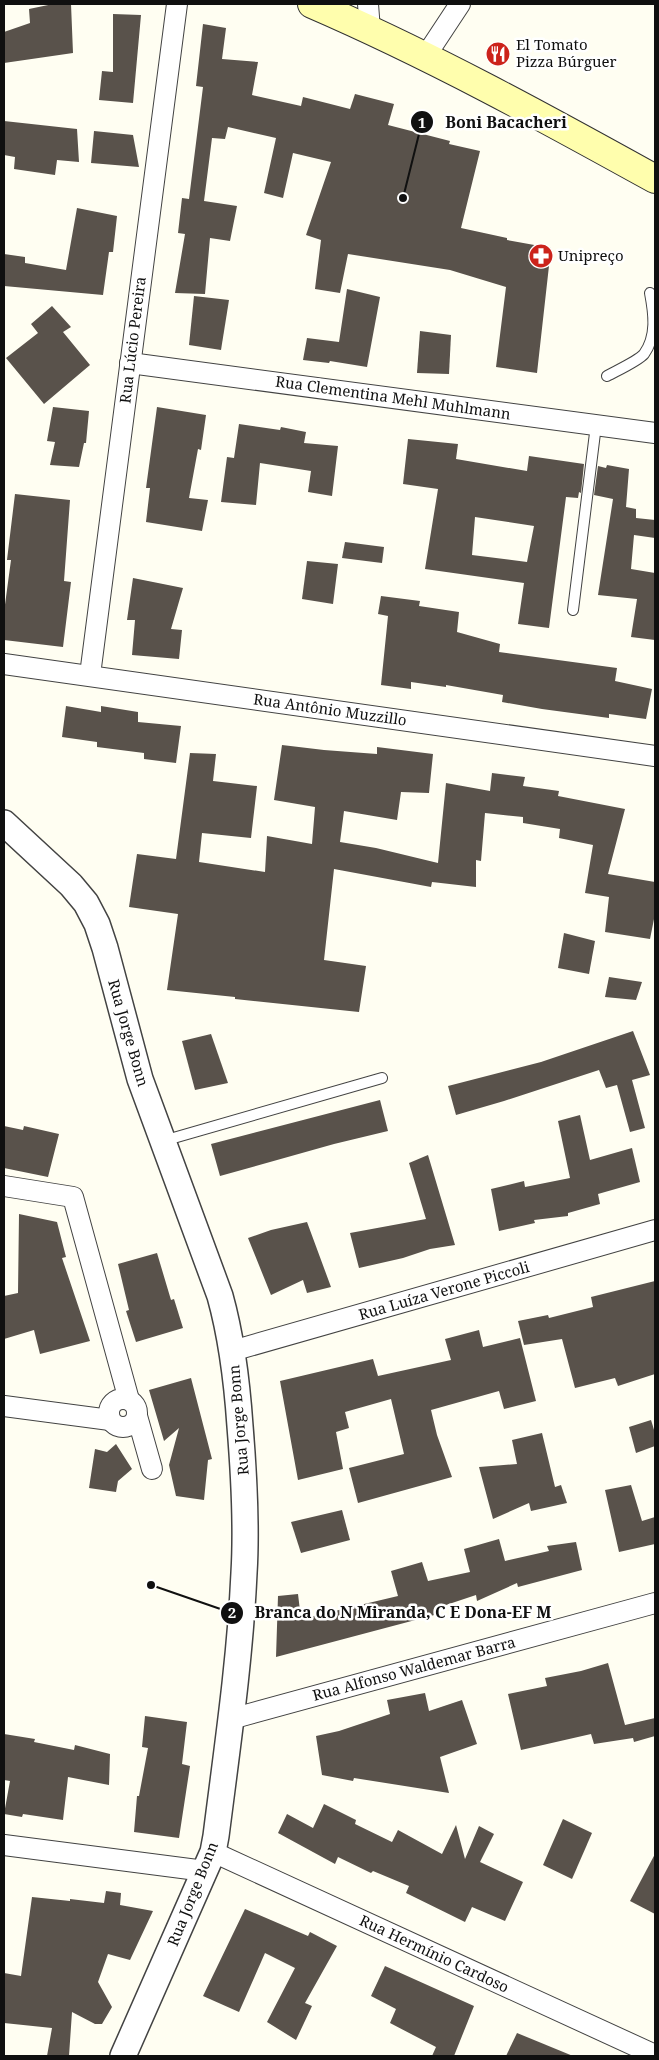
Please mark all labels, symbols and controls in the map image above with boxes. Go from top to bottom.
place label: El Tomato Pizza Búrguer [516,34,617,71]
restaurant icon: El Tomato Pizza Búrguer [485,41,511,67]
callout: Boni Bacacheri [410,107,576,138]
text: Boni Bacacheri [445,111,567,133]
text: 1 [418,112,426,132]
pharmacy icon: Unipreço [528,243,554,269]
place label: Unipreço [558,245,624,265]
street label: Rua Lúcio Pereira [114,275,150,404]
street label: Rua Clementina Mehl Muhlmann [274,371,512,423]
street label: Rua Antônio Muzzillo [252,688,408,730]
street label: Rua Jorge Bonn [104,977,154,1089]
street label: Rua Luíza Verone Piccoli [356,1256,532,1324]
street label: Rua Jorge Bonn [223,1364,253,1476]
callout: Branca do N Miranda, C E Dona-EF M [220,1597,562,1628]
text: Branca do N Miranda, C E Dona-EF M [254,1601,552,1623]
text: 2 [228,1602,236,1622]
street label: Rua Alfonso Waldemar Barra [310,1631,517,1705]
street label: Rua Jorge Bonn [162,1838,222,1949]
street label: Rua Hermínio Cardoso [356,1910,512,1997]

